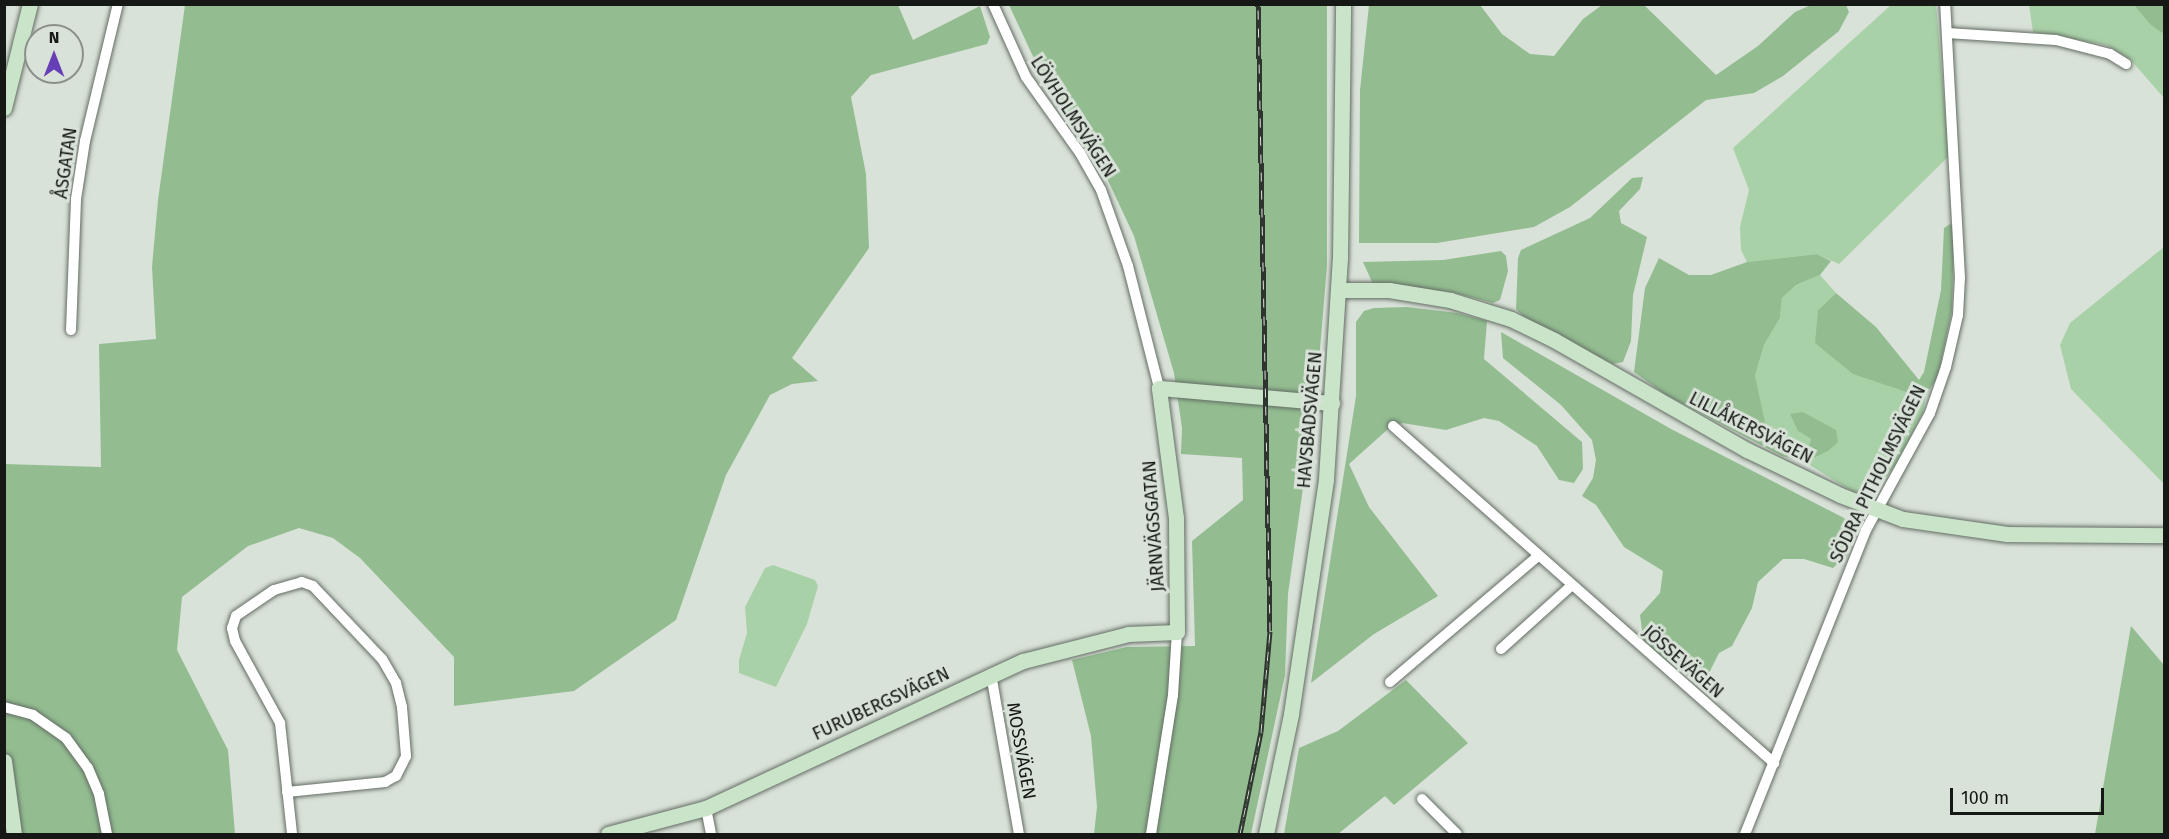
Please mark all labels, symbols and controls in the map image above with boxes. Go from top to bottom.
north arrow [24,24,84,84]
text: N [49,28,59,47]
street label: LÖVHOLMSVÄGEN [1026,52,1120,182]
street label: ÅSGATAN [50,126,82,200]
street label: HAVSBADSVÄGEN [1293,351,1327,489]
street label: SÖDRA PITHOLMSVÄGEN [1826,382,1930,566]
street label: LILLÅKERSVÄGEN [1685,387,1817,469]
street label: JÄRNVÄGSGATAN [1139,459,1169,593]
street label: JÖSSEVÄGEN [1638,621,1728,703]
street label: FURUBERGSVÄGEN [809,663,953,745]
street label: MOSSVÄGEN [1002,701,1040,801]
scale bar [1953,776,2108,814]
text: 100 m [1961,787,2009,809]

